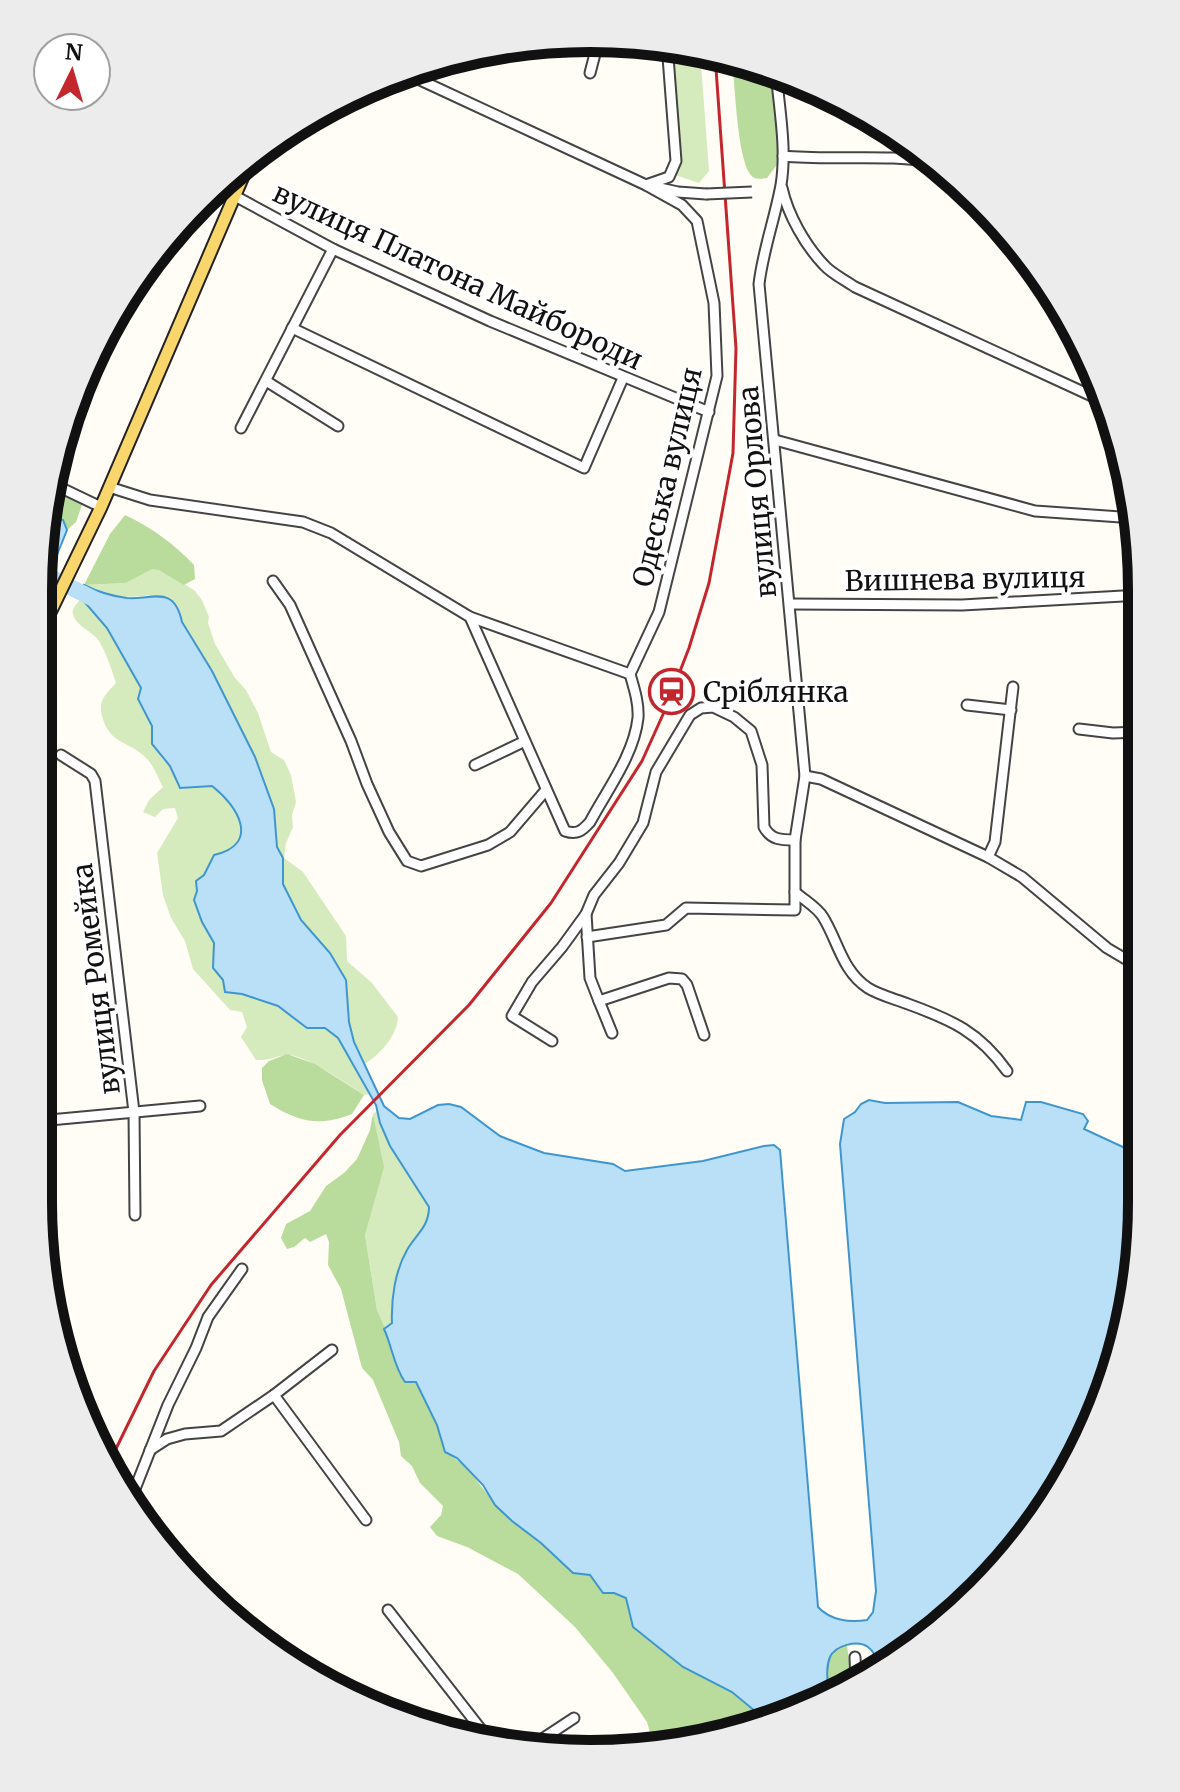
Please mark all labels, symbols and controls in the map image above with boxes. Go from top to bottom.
north arrow [32,32,112,112]
text: N [64,37,84,67]
street label: вулиця Платона Майбороди [267,174,649,378]
street label: Одеська вулиця [624,364,710,590]
street label: вулиця Орлова [730,384,784,600]
street label: Вишнева вулиця [844,559,1086,599]
station icon: Сріблянка [648,668,696,716]
place label: Сріблянка [703,674,849,710]
street label: вулиця Ромейка [64,861,128,1097]

